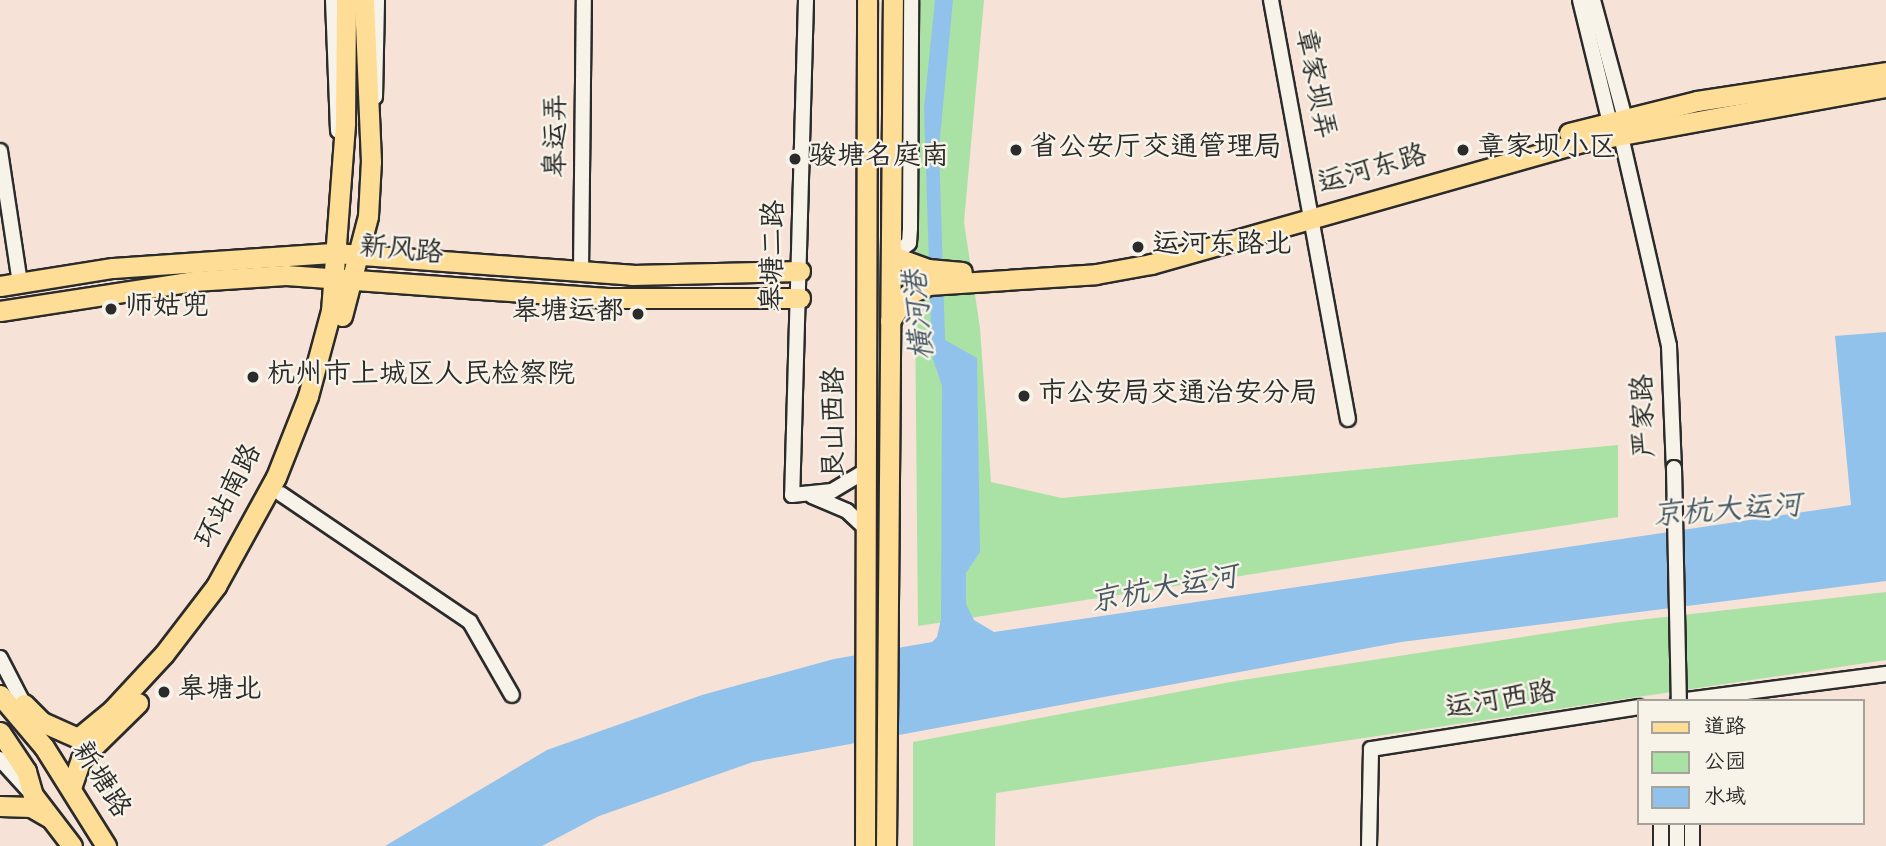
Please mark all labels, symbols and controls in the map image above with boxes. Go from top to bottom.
street label: 章家坝弄 [1285,26,1339,142]
street label: 皋运弄 [541,94,577,178]
place label: 省公安厅交通管理局 [1030,133,1282,167]
place label: 章家坝小区 [1477,133,1617,167]
street label: 运河东路 [1315,140,1431,204]
place label: 骏塘名庭南 [809,142,949,176]
marker: 省公安厅交通管理局 [1008,142,1024,158]
marker: 章家坝小区 [1455,142,1471,158]
marker: 骏塘名庭南 [787,151,803,167]
street label: 皋塘二路 [758,200,794,312]
place label: 运河东路北 [1152,230,1292,264]
street label: 新风路 [358,233,444,273]
marker: 运河东路北 [1130,239,1146,255]
water label: 横河港 [901,269,945,361]
place label: 师姑兜 [125,292,209,326]
place label: 皋塘运都 [512,297,624,331]
marker: 师姑兜 [103,301,119,317]
marker: 皋塘运都 [630,306,646,322]
place label: 杭州市上城区人民检察院 [267,360,575,394]
street label: 艮山西路 [820,367,854,479]
marker: 杭州市上城区人民检察院 [245,369,261,385]
street label: 严家路 [1629,373,1665,459]
place label: 市公安局交通治安分局 [1038,379,1318,413]
marker: 市公安局交通治安分局 [1016,388,1032,404]
street label: 环站南路 [191,439,271,555]
water label: 京杭大运河 [1651,491,1803,537]
water label: 京杭大运河 [1087,562,1241,624]
place label: 皋塘北 [178,675,262,709]
street label: 运河西路 [1443,678,1559,728]
marker: 皋塘北 [156,684,172,700]
legend [1638,699,1865,825]
text: 道路 [1704,714,1746,744]
street label: 新塘路 [62,736,136,826]
text: 公园 [1704,749,1746,779]
text: 水域 [1704,784,1746,814]

